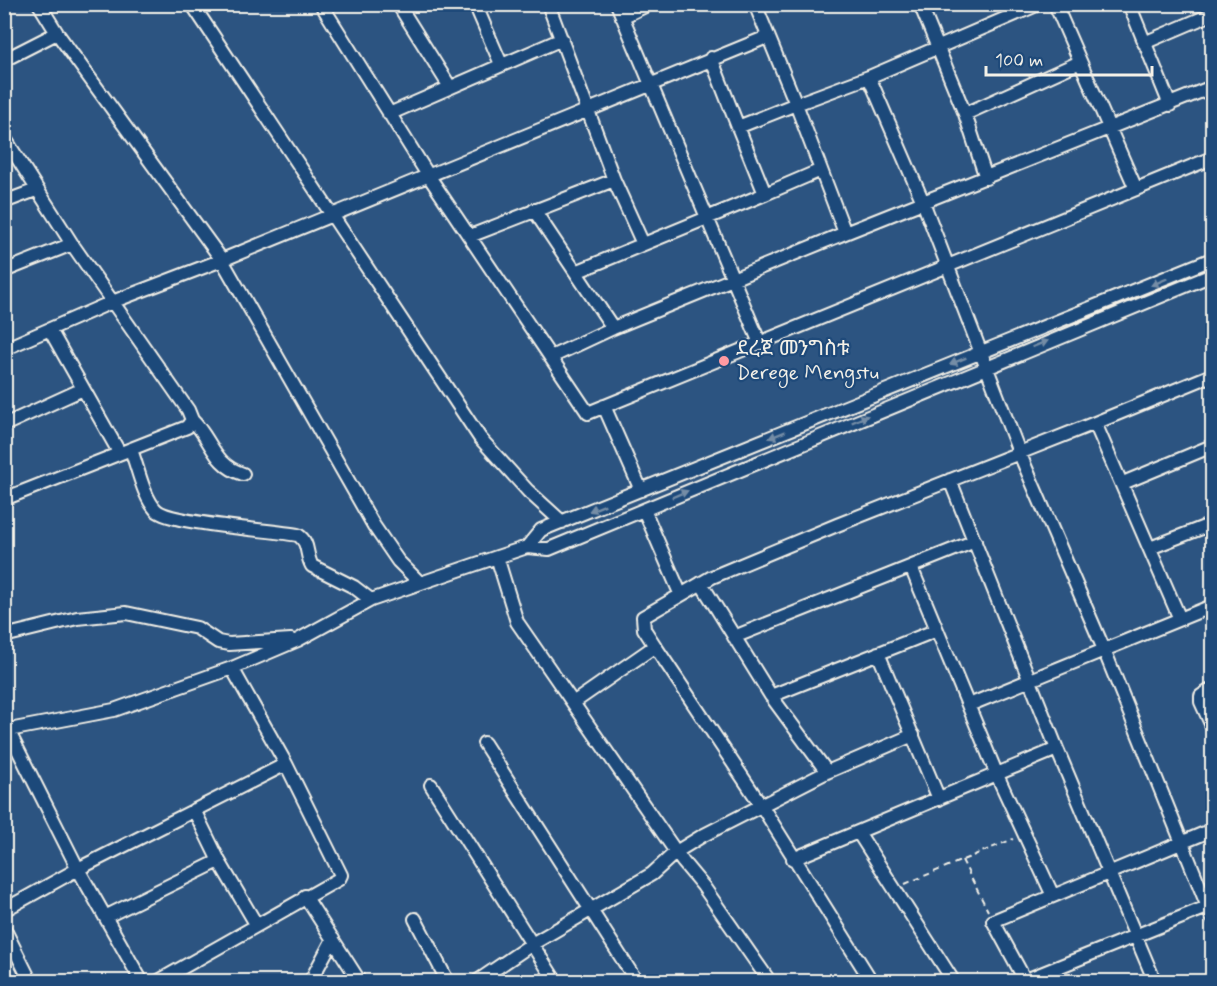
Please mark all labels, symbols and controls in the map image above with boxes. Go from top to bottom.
scale bar [986,39,1152,77]
text: 100 m [995,49,1043,73]
one-way arrow [1149,277,1167,287]
place label: ደረጀ መንግስቱ Derege Mengstu [736,335,879,388]
one-way arrow [1031,339,1049,349]
marker: ደረጀ መንግስቱ Derege Mengstu [717,354,731,368]
one-way arrow [949,357,967,366]
one-way arrow [851,414,869,423]
one-way arrow [768,431,786,440]
one-way arrow [672,490,689,499]
one-way arrow [587,503,605,513]

